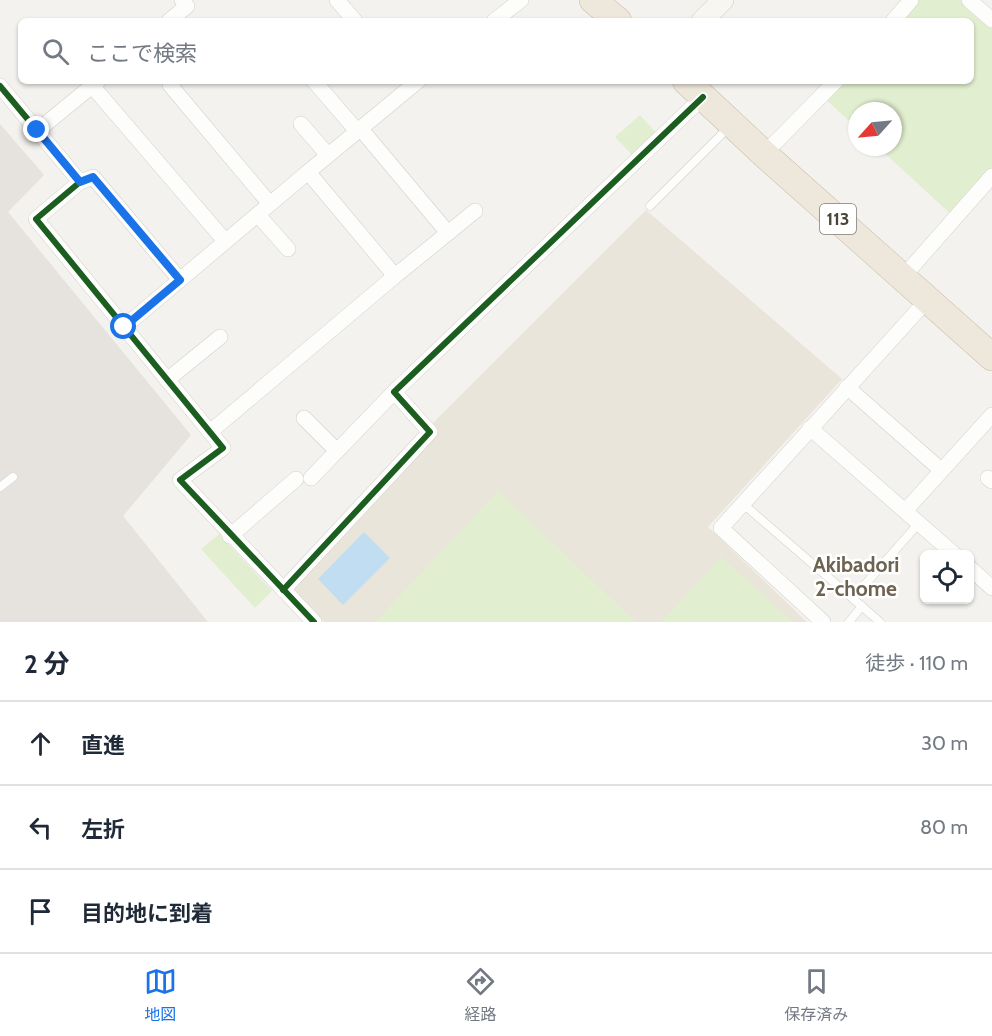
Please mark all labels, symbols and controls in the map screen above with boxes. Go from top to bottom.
search box [18,18,974,84]
icon: search [39,35,72,68]
text: ここで検索 [87,40,197,67]
north arrow [848,102,902,156]
route end [23,116,49,142]
road number: 113 [820,204,856,234]
route start [110,313,136,339]
map controls [920,550,974,604]
button: locate [920,550,974,604]
district label: Akibadori 2-chome [813,552,899,601]
text: 2 分 [24,648,70,680]
text: 徒歩 · 110 m [865,651,968,675]
icon: ahead [24,727,57,760]
text: 30 m [921,731,968,755]
text: 直進 [81,732,125,759]
icon: left [24,811,57,844]
text: 80 m [920,815,968,839]
text: 左折 [81,816,125,843]
icon: arrive [24,895,57,928]
text: 目的地に到着 [81,900,213,927]
tab: 地図 [144,965,177,1025]
tab: 経路 [464,965,497,1025]
tab: 保存済み [784,965,848,1025]

